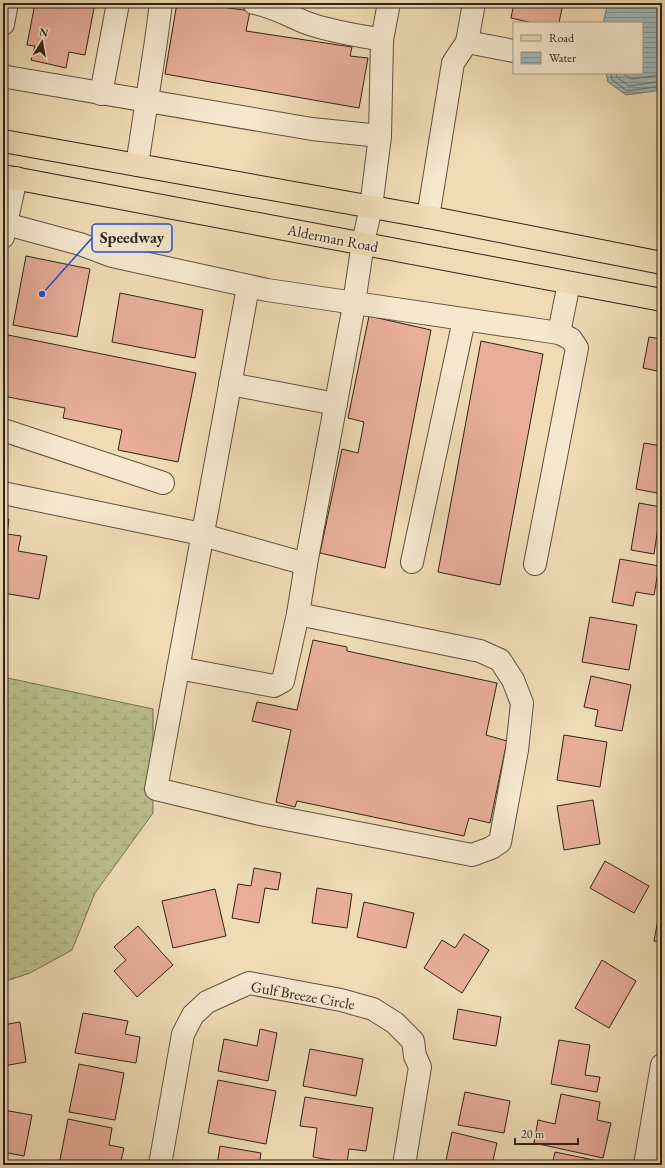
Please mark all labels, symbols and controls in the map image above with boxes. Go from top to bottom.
north arrow [22,22,62,62]
legend [513,22,643,74]
text: N [38,24,50,40]
text: Road [549,30,575,46]
text: Water [549,50,576,66]
street label: Alderman Road [285,220,381,256]
callout: Speedway [92,224,172,252]
text: Speedway [100,227,165,248]
street label: Gulf Breeze Circle [250,977,356,1013]
scale bar [515,1120,578,1146]
text: 20 m [521,1126,545,1142]

